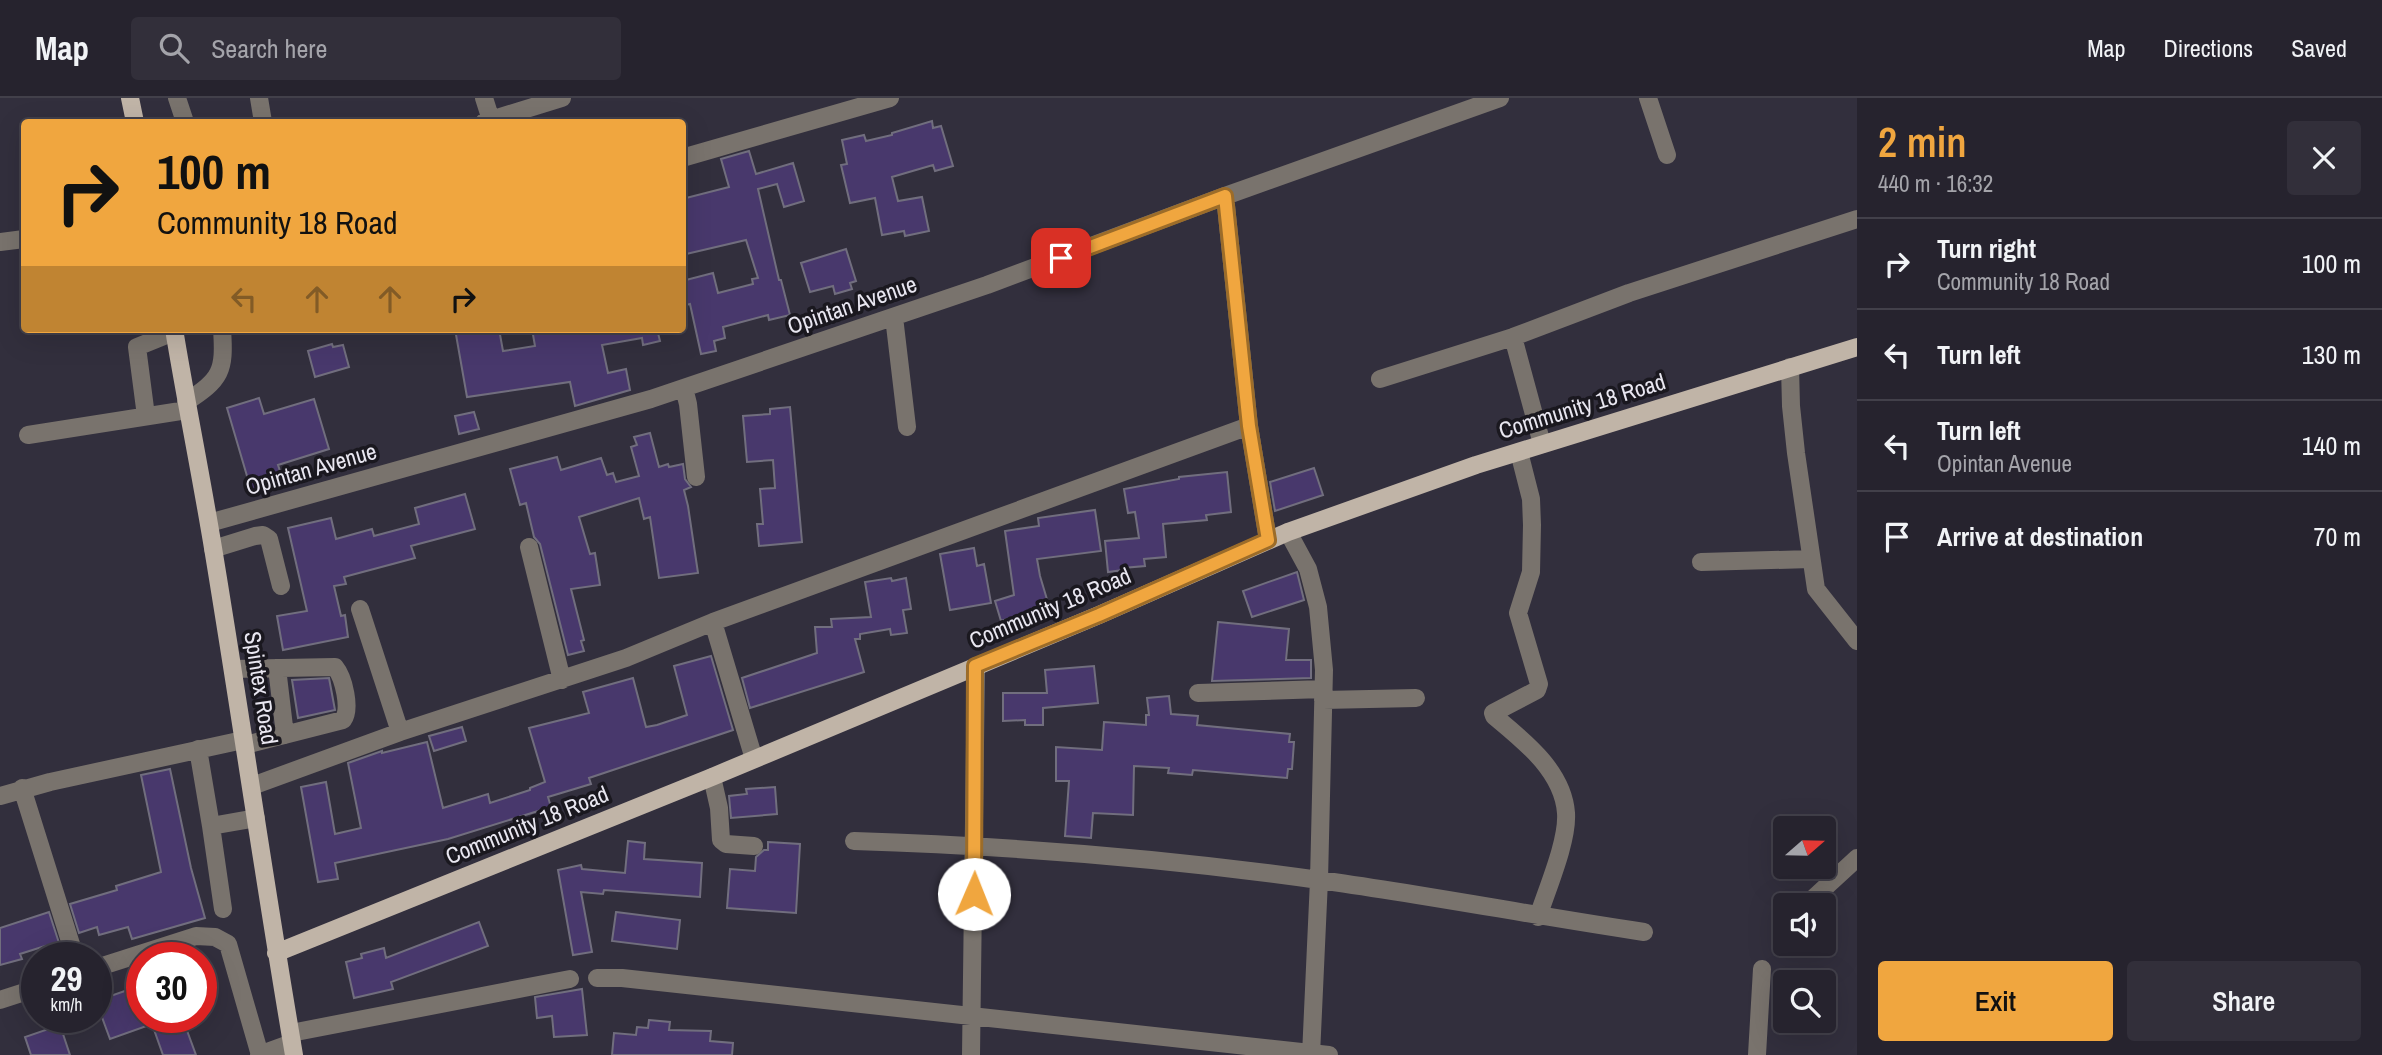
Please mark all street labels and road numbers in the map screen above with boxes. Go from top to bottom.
street label: Opintan Avenue [783,268,921,341]
street label: Community 18 Road [1495,365,1669,446]
street label: Opintan Avenue [242,435,380,502]
street label: Community 18 Road [964,559,1135,656]
street label: Spintex Road [237,629,286,747]
street label: Community 18 Road [441,778,613,871]

